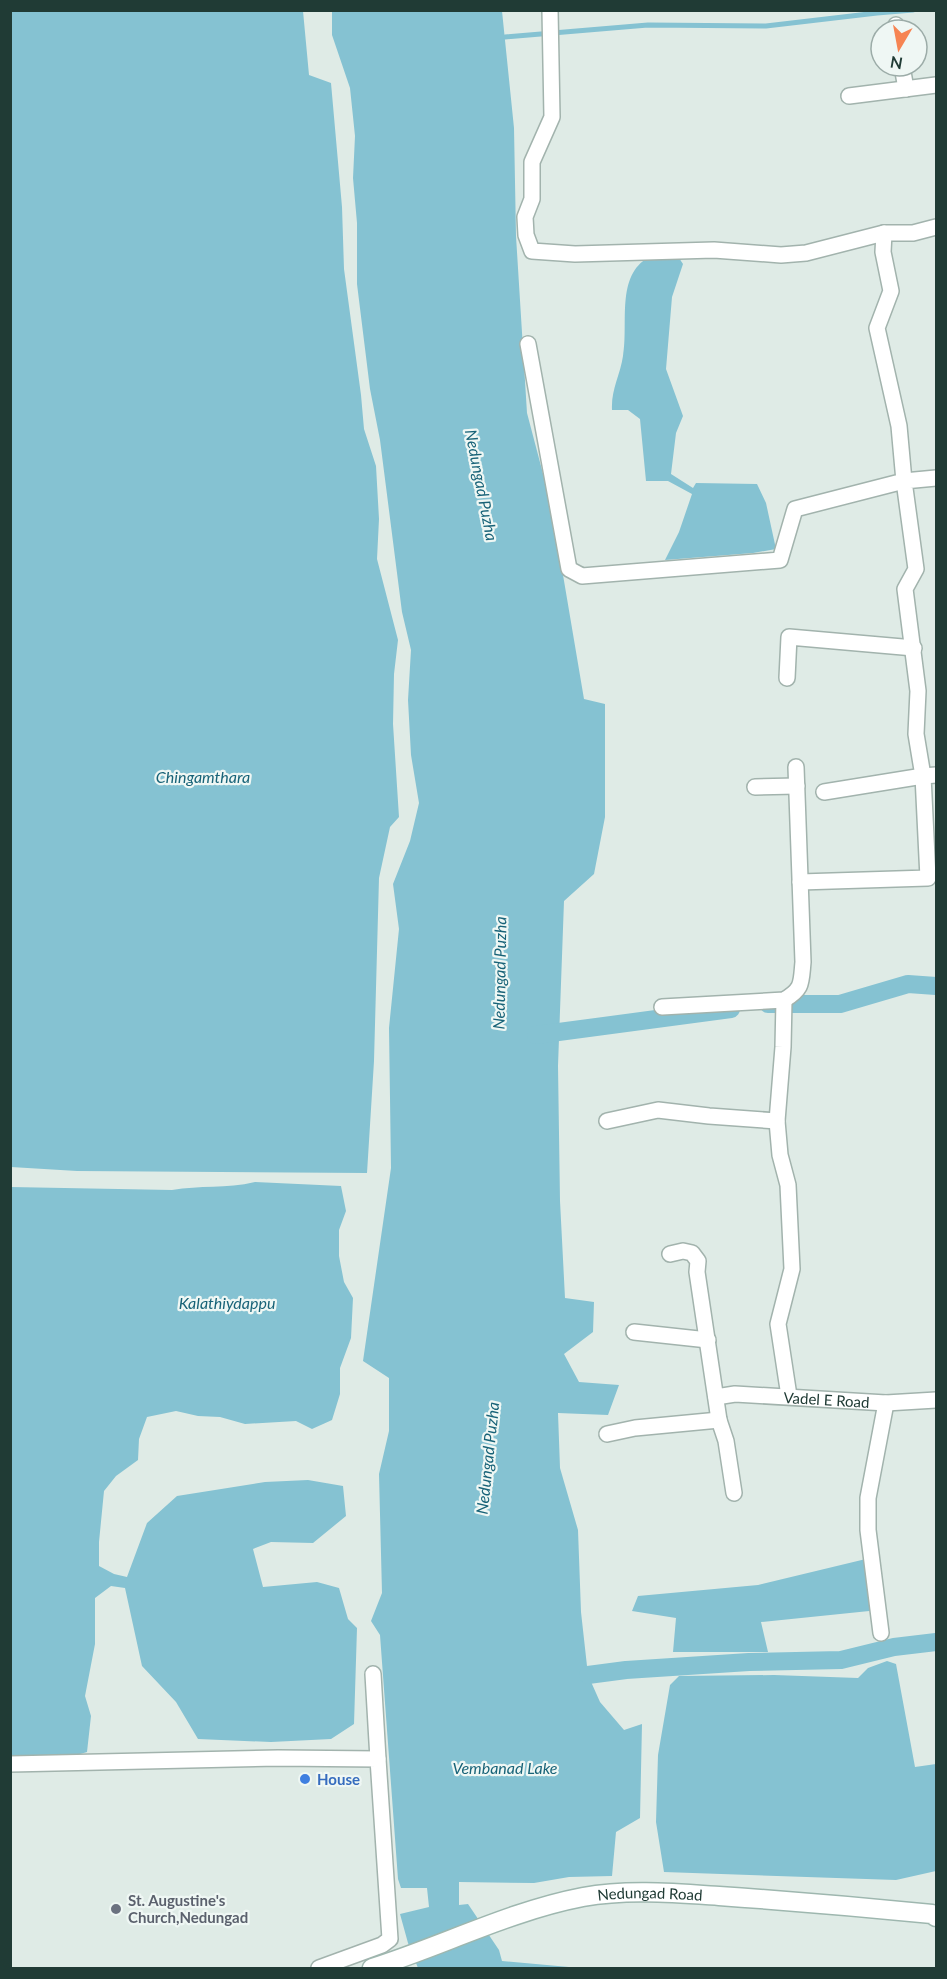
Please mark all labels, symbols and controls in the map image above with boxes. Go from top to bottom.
north arrow [869,18,929,78]
text: N [889,53,904,74]
water label: Nedungad Puzha [462,428,502,542]
water label: Chingamthara [156,767,250,786]
water label: Nedungad Puzha [489,916,509,1030]
water label: Kalathiydappu [179,1293,275,1312]
street label: Vadel E Road [783,1388,870,1411]
water label: Nedungad Puzha [472,1401,502,1515]
water label: Vembanad Lake [452,1758,558,1777]
place label: House [317,1770,360,1788]
marker: House [298,1772,312,1786]
street label: Nedungad Road [596,1883,703,1904]
place label: St. Augustine's Church,Nedungad [128,1891,248,1926]
marker: St. Augustine's Church,Nedungad [109,1902,123,1916]

